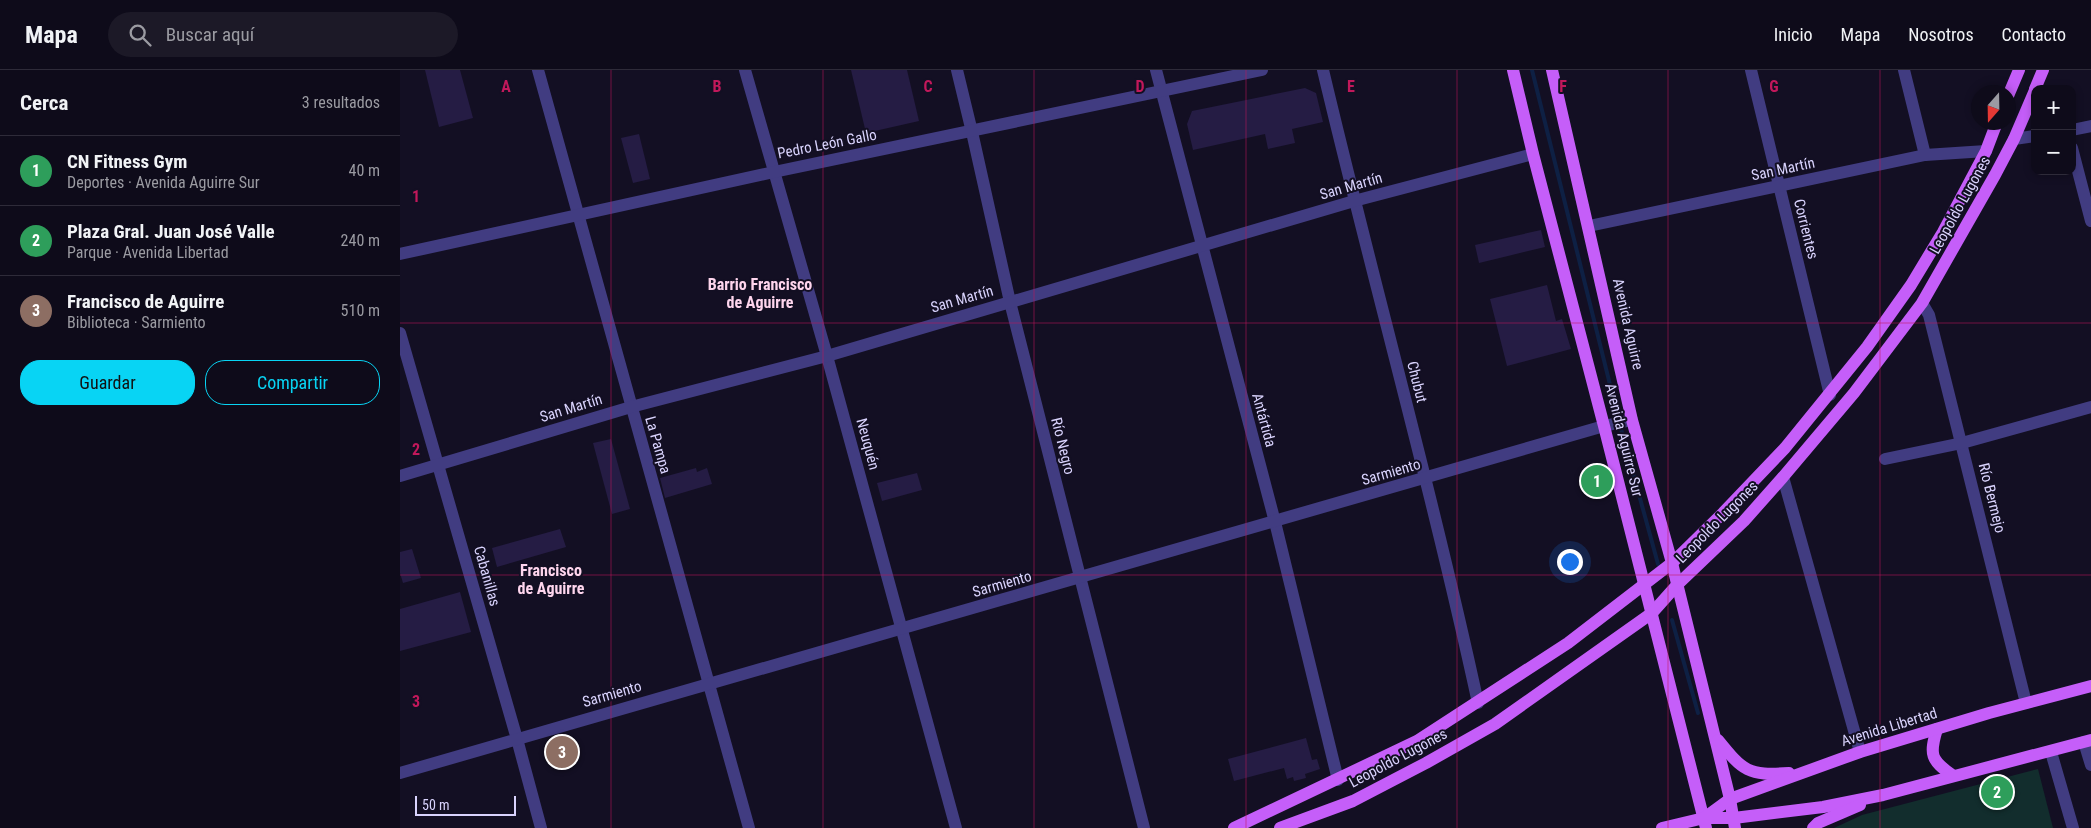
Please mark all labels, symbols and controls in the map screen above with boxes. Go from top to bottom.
search box [108,12,458,57]
text: Mapa [25,21,78,49]
icon: search [126,21,154,49]
text: Buscar aquí [166,23,254,46]
text: Inicio [1774,24,1813,45]
text: Mapa [1841,24,1880,45]
text: Nosotros [1908,24,1974,45]
text: Contacto [2002,24,2066,45]
text: A [501,77,511,96]
text: B [713,77,722,96]
text: C [923,77,933,96]
text: D [1135,77,1145,96]
text: E [1347,77,1355,96]
text: F [1559,77,1567,96]
text: G [1769,77,1779,96]
north arrow [1971,85,2016,130]
map controls [2031,85,2076,175]
button: + [2031,85,2076,130]
text: Cerca [20,91,68,115]
text: 3 resultados [302,93,380,112]
street label: Pedro León Gallo [776,126,878,162]
button: − [2031,130,2076,175]
text: CN Fitness Gym [67,150,187,173]
street label: Leopoldo Lugones [1926,153,1994,257]
street label: San Martín [1750,154,1816,184]
text: 1 [32,161,40,180]
text: 40 m [348,161,380,180]
street label: San Martín [1318,168,1384,204]
text: Deportes · Avenida Aguirre Sur [67,173,260,192]
text: 1 [412,187,420,206]
street label: Corrientes [1790,197,1822,261]
text: Plaza Gral. Juan José Valle [67,220,275,243]
text: 2 [32,231,40,250]
text: 240 m [341,231,380,250]
text: Parque · Avenida Libertad [67,243,229,262]
district label: Barrio Francisco de Aguirre [708,275,812,312]
street label: Avenida Aguirre [1609,277,1647,371]
street label: San Martín [929,281,995,317]
text: Francisco de Aguirre [67,290,224,313]
text: 3 [32,301,40,320]
text: 510 m [341,301,380,320]
text: Biblioteca · Sarmiento [67,313,206,332]
street label: Chubut [1403,359,1431,405]
button: Guardar [20,360,195,405]
button: Compartir [205,360,380,405]
street label: Avenida Aguirre Sur [1601,381,1647,499]
street label: San Martín [538,390,604,426]
street label: Antártida [1248,391,1280,449]
street label: La Pampa [641,414,675,476]
street label: Neuquén [852,416,884,472]
street label: Río Negro [1047,416,1079,476]
text: 2 [412,440,420,459]
street label: Sarmiento [1359,455,1423,489]
street label: Río Bermejo [1975,461,2009,535]
pin: 1 [1581,462,1613,500]
street label: Leopoldo Lugones [1672,477,1762,567]
street label: Cabanillas [470,544,504,608]
your location [1557,549,1583,575]
district label: Francisco de Aguirre [518,561,585,598]
street label: Sarmiento [970,567,1034,601]
street label: Sarmiento [580,677,644,711]
text: 3 [412,692,420,711]
street label: Avenida Libertad [1839,704,1939,750]
street label: Leopoldo Lugones [1346,724,1450,791]
pin: 3 [546,733,578,771]
pin: 2 [1981,773,2013,811]
scale bar [415,793,516,816]
text: 50 m [422,797,450,813]

